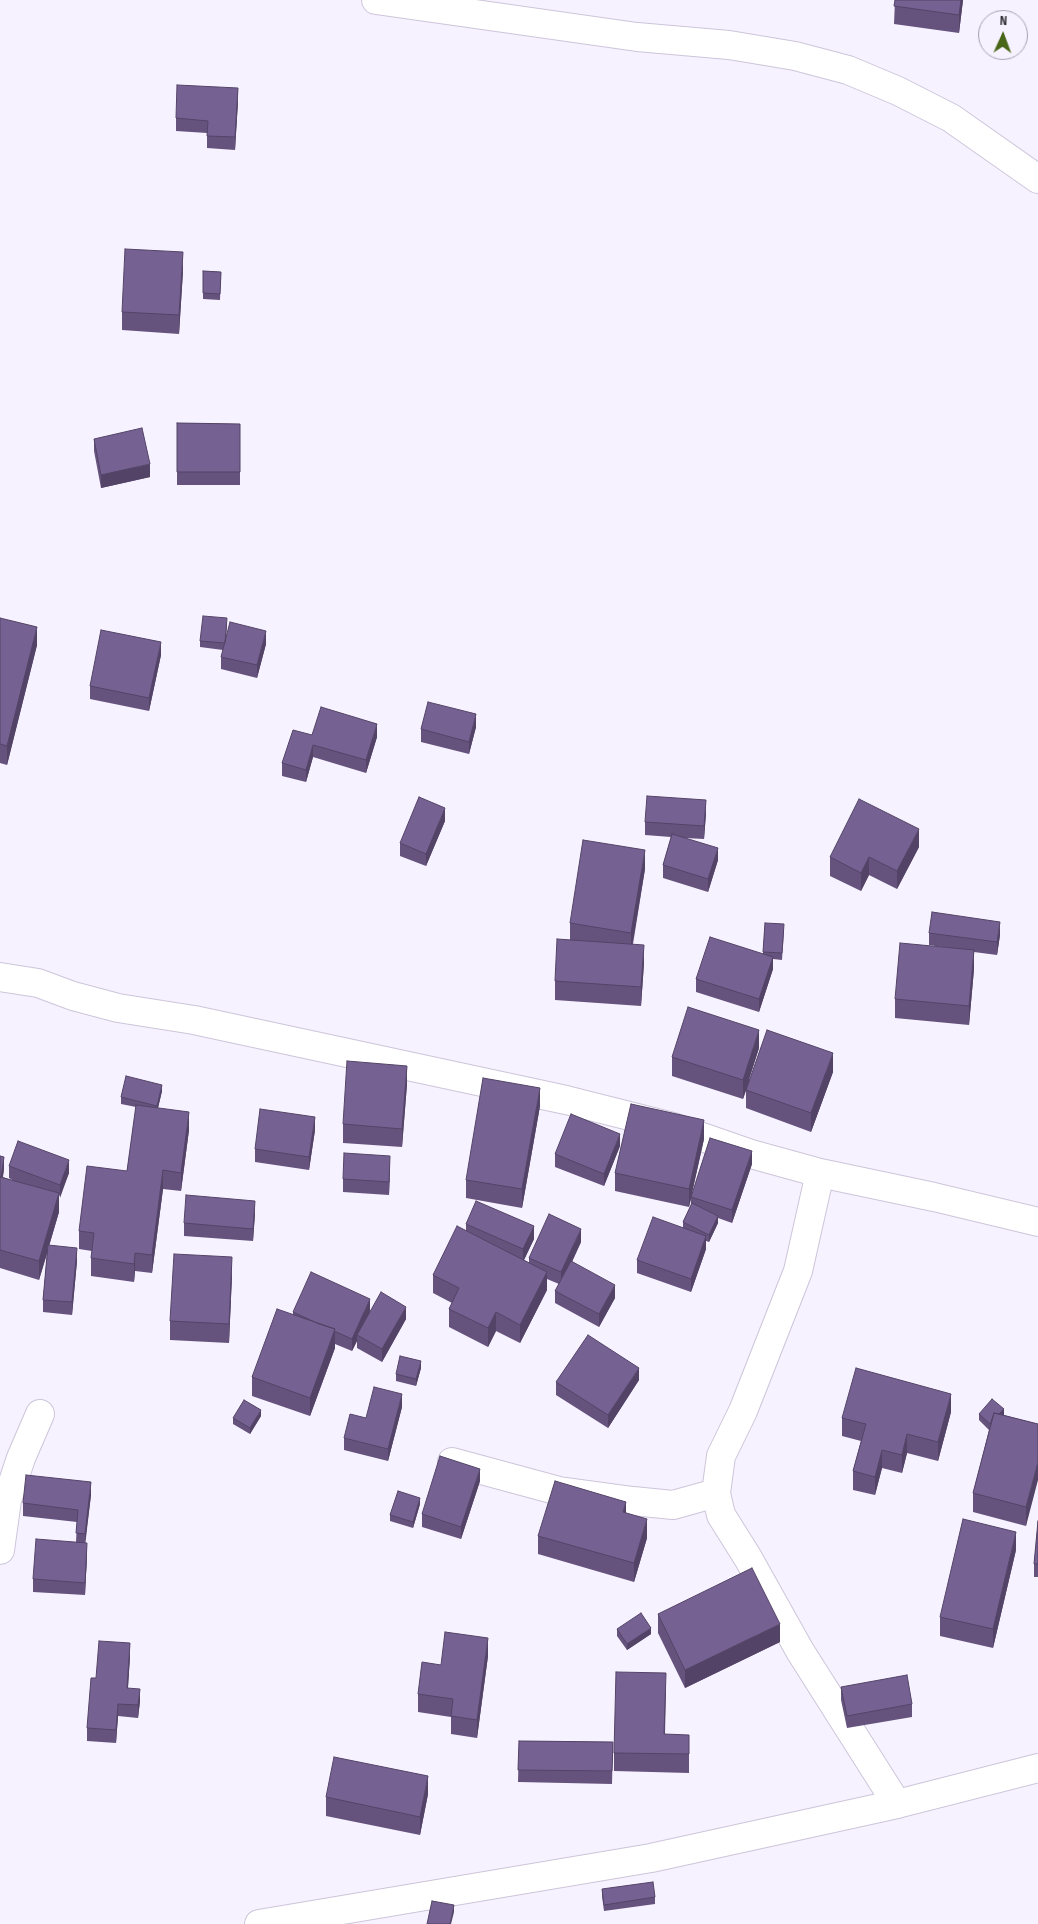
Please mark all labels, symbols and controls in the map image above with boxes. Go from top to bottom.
north arrow [978,10,1028,60]
text: N [999,12,1008,29]

